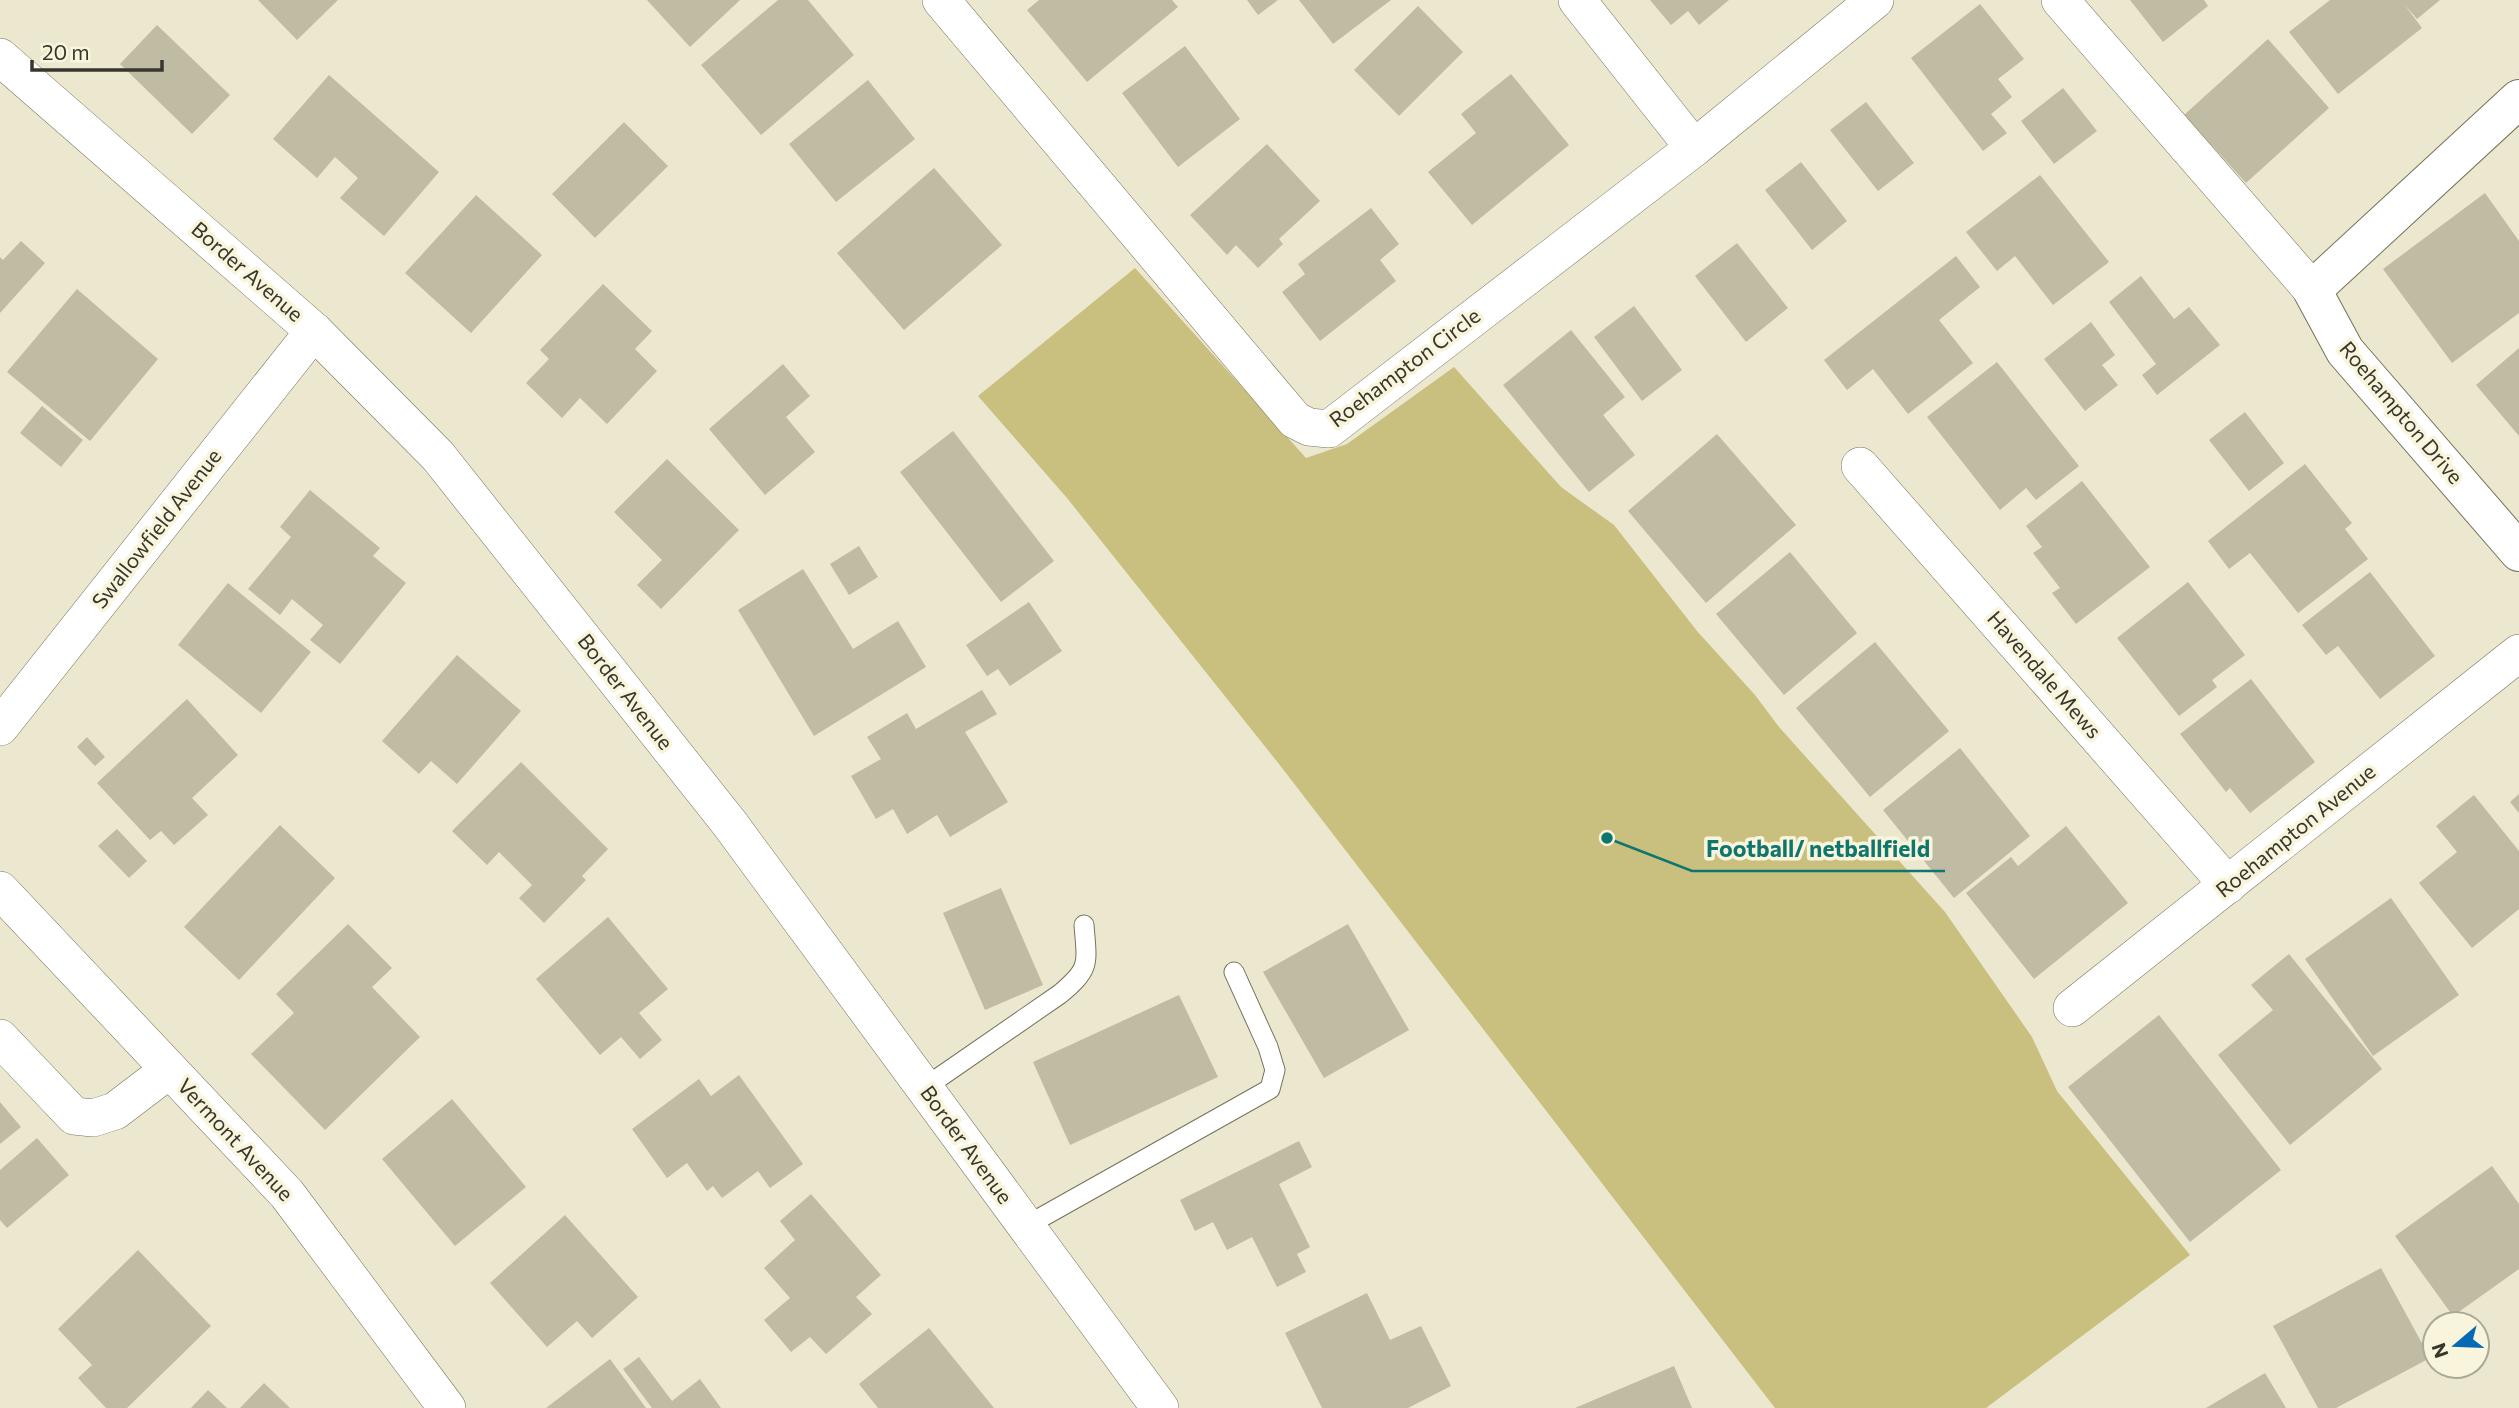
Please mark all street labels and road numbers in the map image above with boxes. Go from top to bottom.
street label: Border Avenue [187,216,309,326]
street label: Roehampton Circle [1324,302,1484,432]
street label: Roehampton Drive [2335,336,2469,488]
street label: Swallowfield Avenue [86,443,226,613]
street label: Havendale Mews [1983,605,2107,743]
street label: Border Avenue [573,628,679,754]
street label: Roehampton Avenue [2210,758,2380,902]
street label: Vermont Avenue [173,1073,299,1205]
street label: Border Avenue [916,1080,1018,1208]

